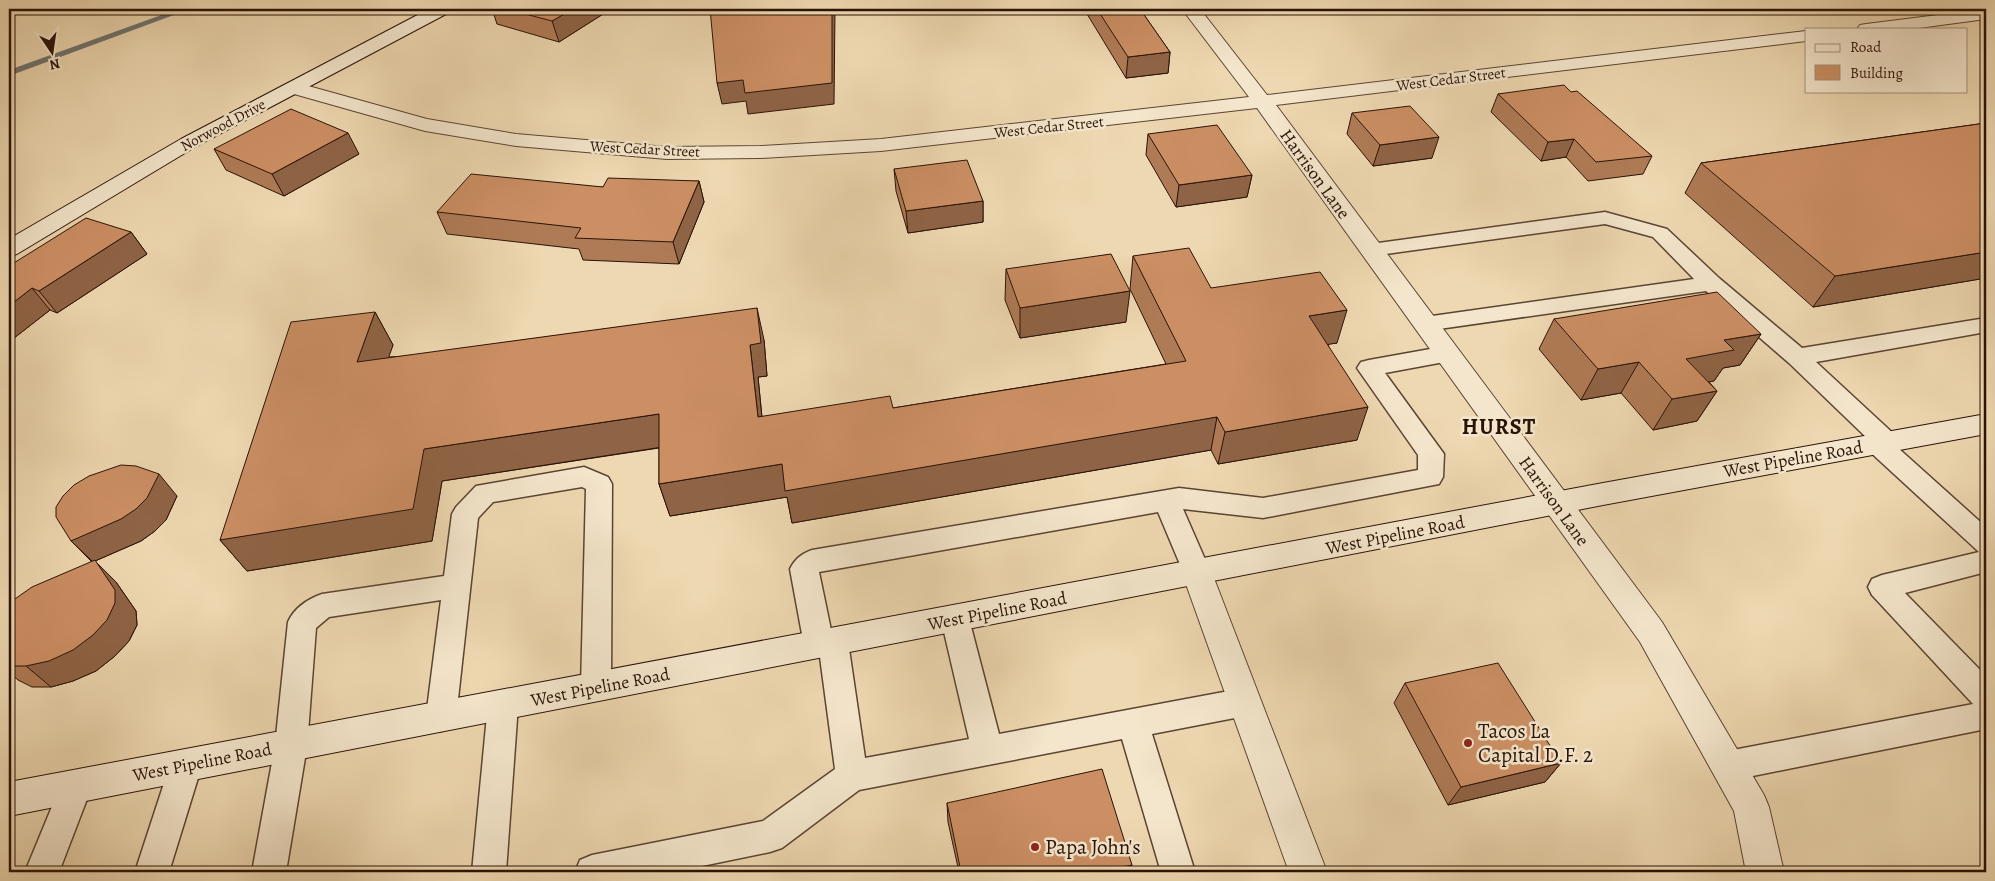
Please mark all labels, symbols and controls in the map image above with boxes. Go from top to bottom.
north arrow [28,28,78,78]
legend [1805,28,1968,92]
text: Road [1850,37,1882,57]
text: N [48,54,62,75]
street label: West Cedar Street [1394,62,1507,96]
text: Building [1850,63,1903,83]
street label: Norwood Drive [177,94,269,156]
street label: West Cedar Street [992,111,1105,143]
street label: Harrison Lane [1274,124,1356,224]
street label: West Cedar Street [589,136,700,162]
district label: HURST [1462,412,1536,442]
street label: West Pipeline Road [1720,435,1865,483]
street label: Harrison Lane [1513,451,1595,551]
street label: West Pipeline Road [1322,510,1467,560]
street label: West Pipeline Road [924,586,1069,636]
street label: West Pipeline Road [527,662,672,712]
place label: Tacos La Capital D.F. 2 [1478,717,1593,769]
street label: West Pipeline Road [129,737,274,787]
marker: Tacos La Capital D.F. 2 [1462,737,1474,749]
place label: Papa John's [1045,833,1141,861]
marker: Papa John's [1029,841,1041,853]

